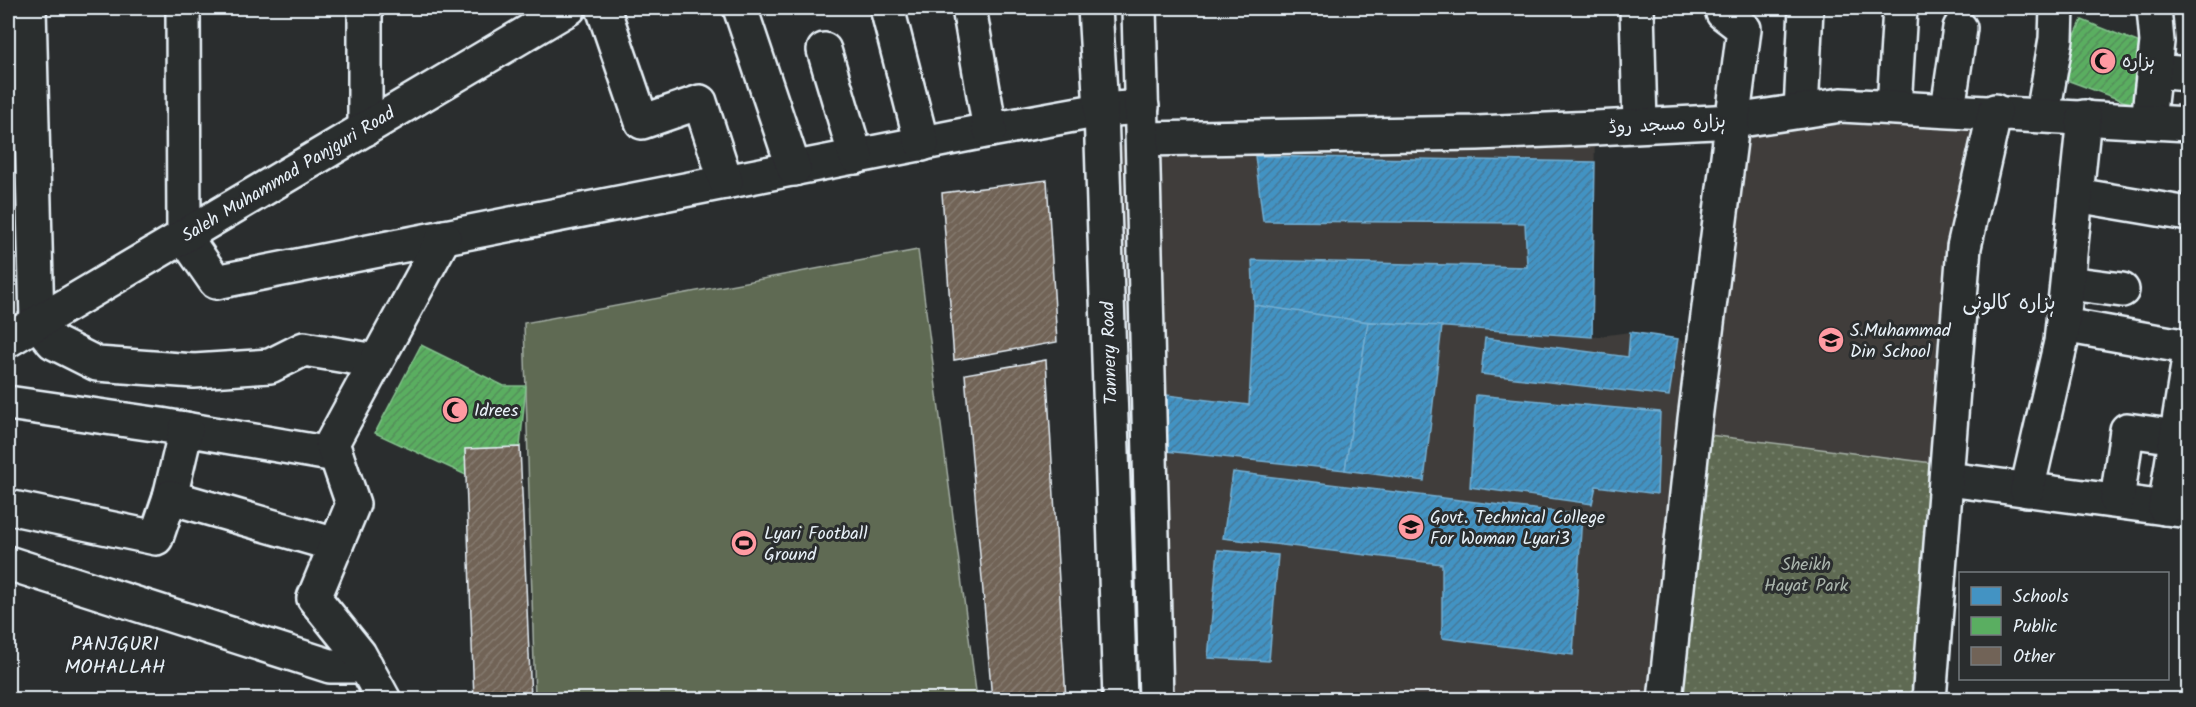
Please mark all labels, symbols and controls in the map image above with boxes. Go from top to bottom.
mosque icon: ہزارہ [2088,46,2118,76]
place label: ہزارہ [2122,48,2155,77]
street label: Saleh Muhammad Panjguri Road [176,99,402,251]
street label: ہزارہ مسجد روڈ [1608,108,1727,143]
district label: ہزارہ کالونی [1962,288,2056,320]
street label: Tannery Road [1094,300,1127,405]
place label: S.Muhammad Din School [1850,317,1952,367]
school or university icon: S.Muhammad Din School [1816,325,1846,355]
mosque icon: Idrees [440,395,470,425]
place label: Idrees [474,397,519,426]
place label: Govt. Technical College For Woman Lyari3 [1430,504,1605,554]
school or university icon: Govt. Technical College For Woman Lyari3 [1396,512,1426,542]
place label: Lyari Football Ground [764,520,868,570]
sports icon: Lyari Football Ground [729,528,759,558]
park label: Sheikh Hayat Park [1764,551,1849,601]
legend [1959,572,2169,680]
text: Schools [2013,583,2069,612]
text: Public [2013,613,2058,642]
district label: PANJGURI MOHALLAH [65,629,166,684]
text: Other [2013,643,2056,672]

